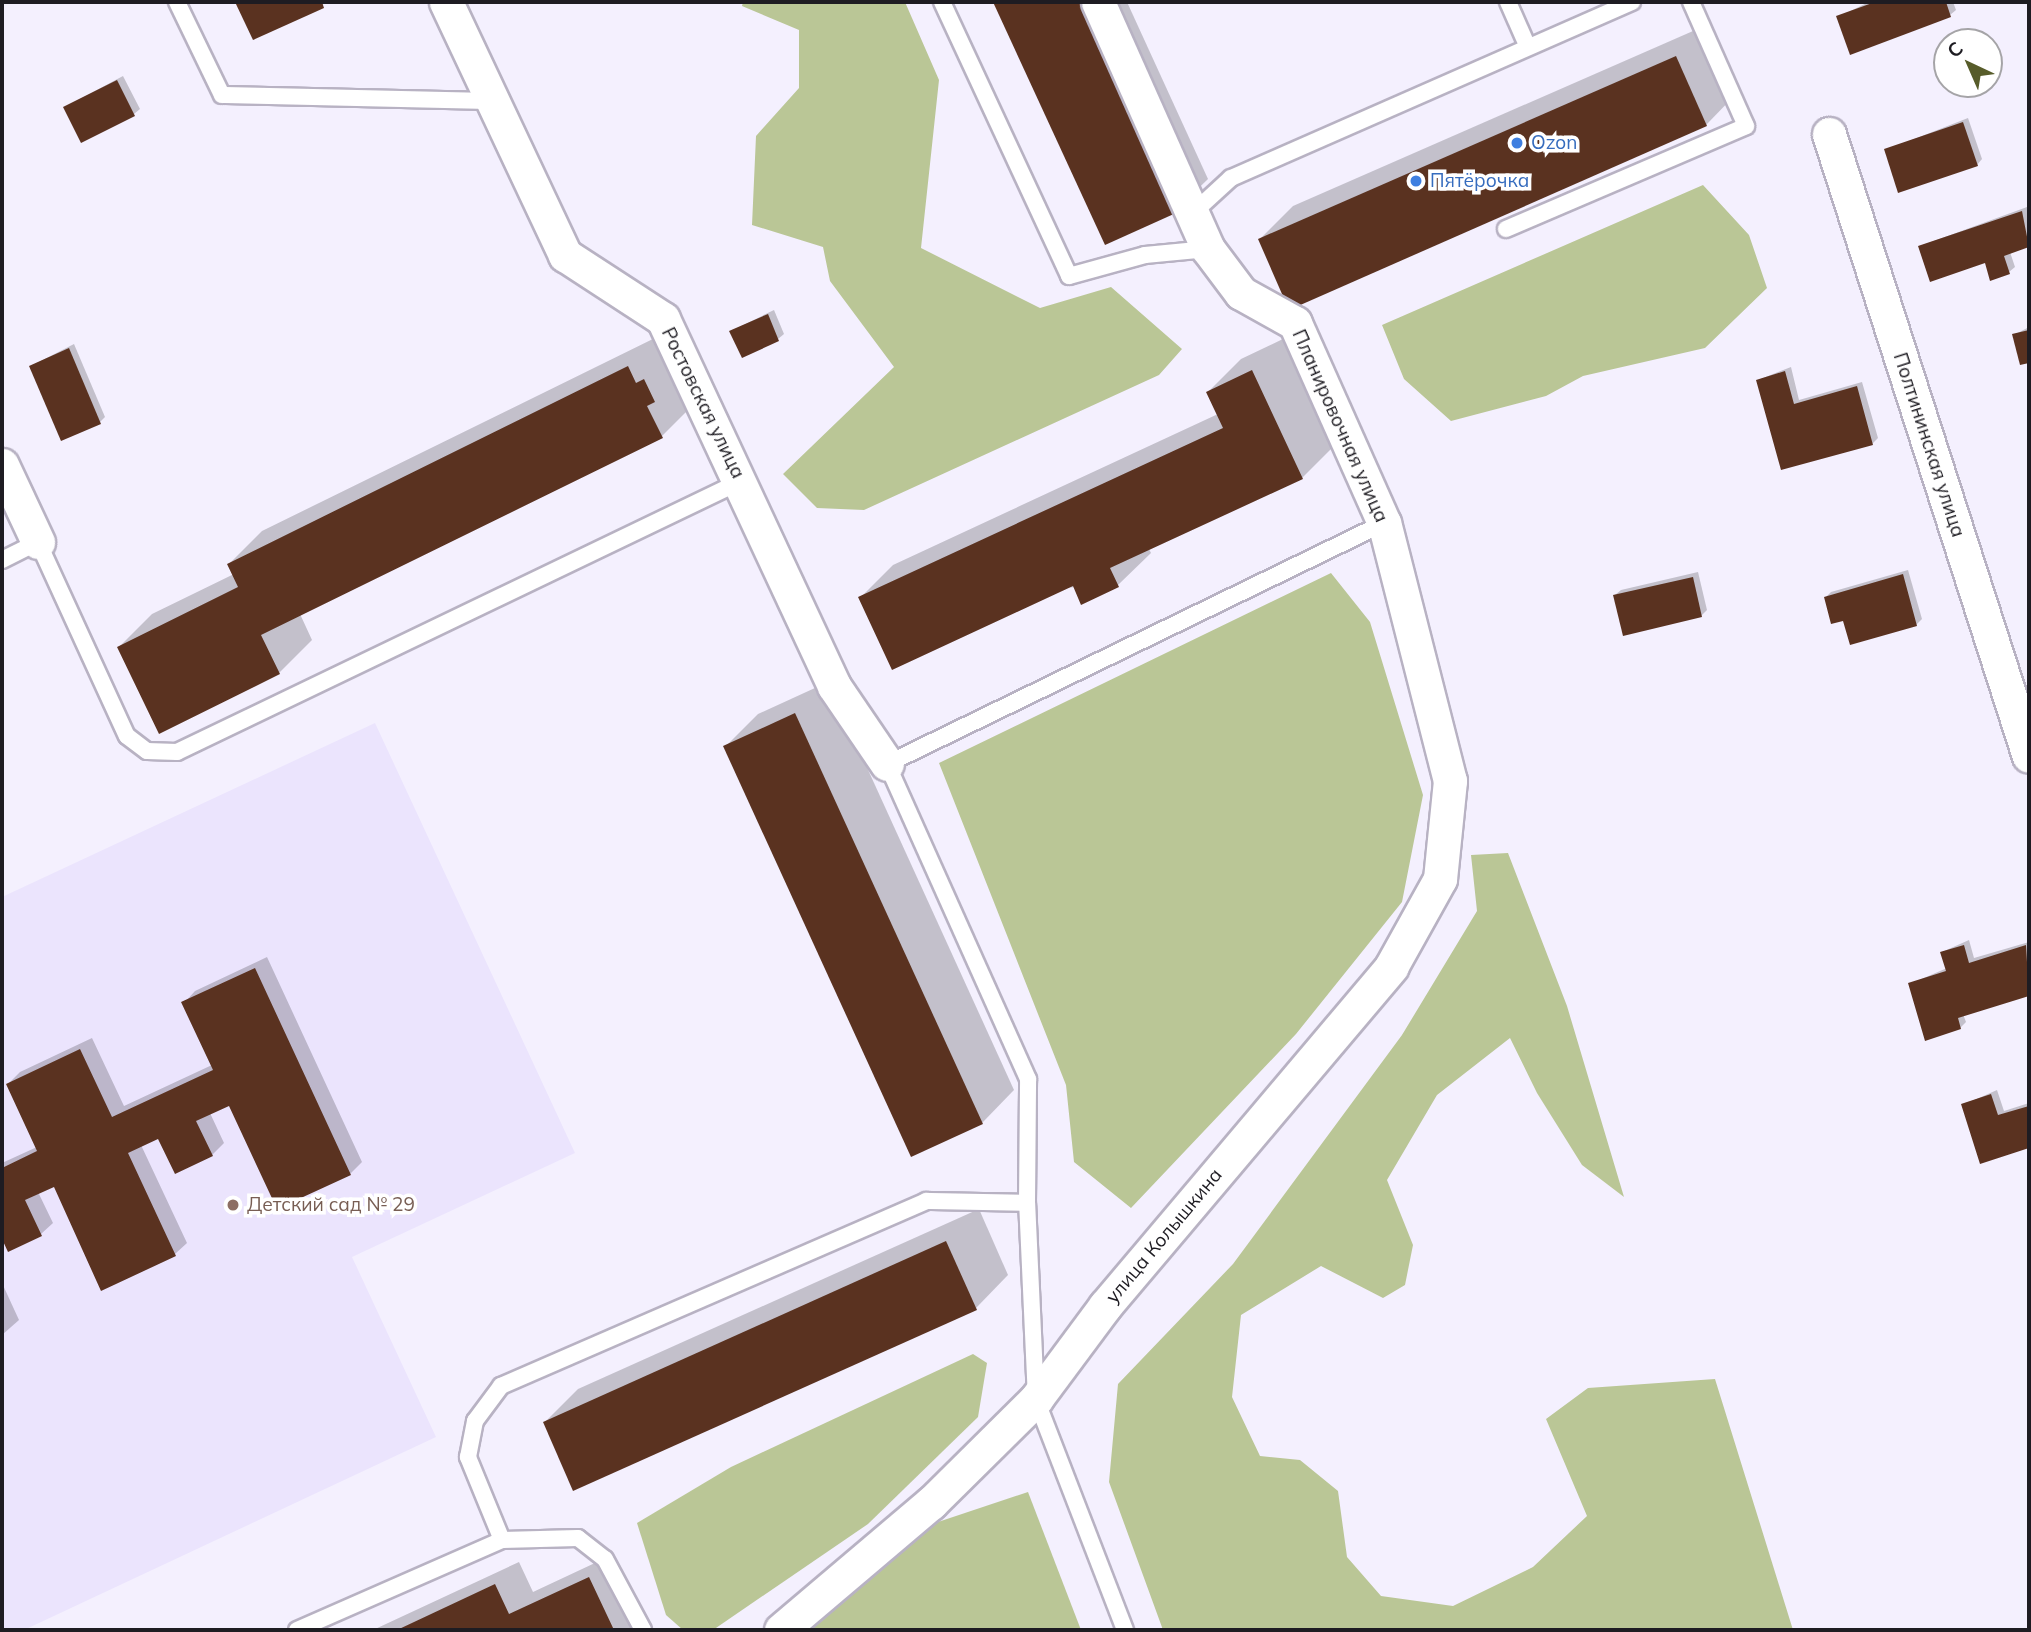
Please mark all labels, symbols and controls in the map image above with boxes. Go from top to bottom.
north arrow [1933,28,2003,98]
text: С [1942,36,1968,62]
place label: Ozon [1531,132,1577,154]
marker: Ozon [1509,135,1525,151]
place label: Пятёрочка [1430,170,1529,192]
marker: Пятёрочка [1408,173,1424,189]
street label: Ростовская улица [657,324,749,482]
street label: Планировочная улица [1287,326,1393,526]
street label: Полтининская улица [1888,350,1970,540]
street label: улица Колышкина [1101,1164,1227,1308]
place label: Детский сад № 29 [247,1194,415,1216]
marker: Детский сад № 29 [225,1197,241,1213]

